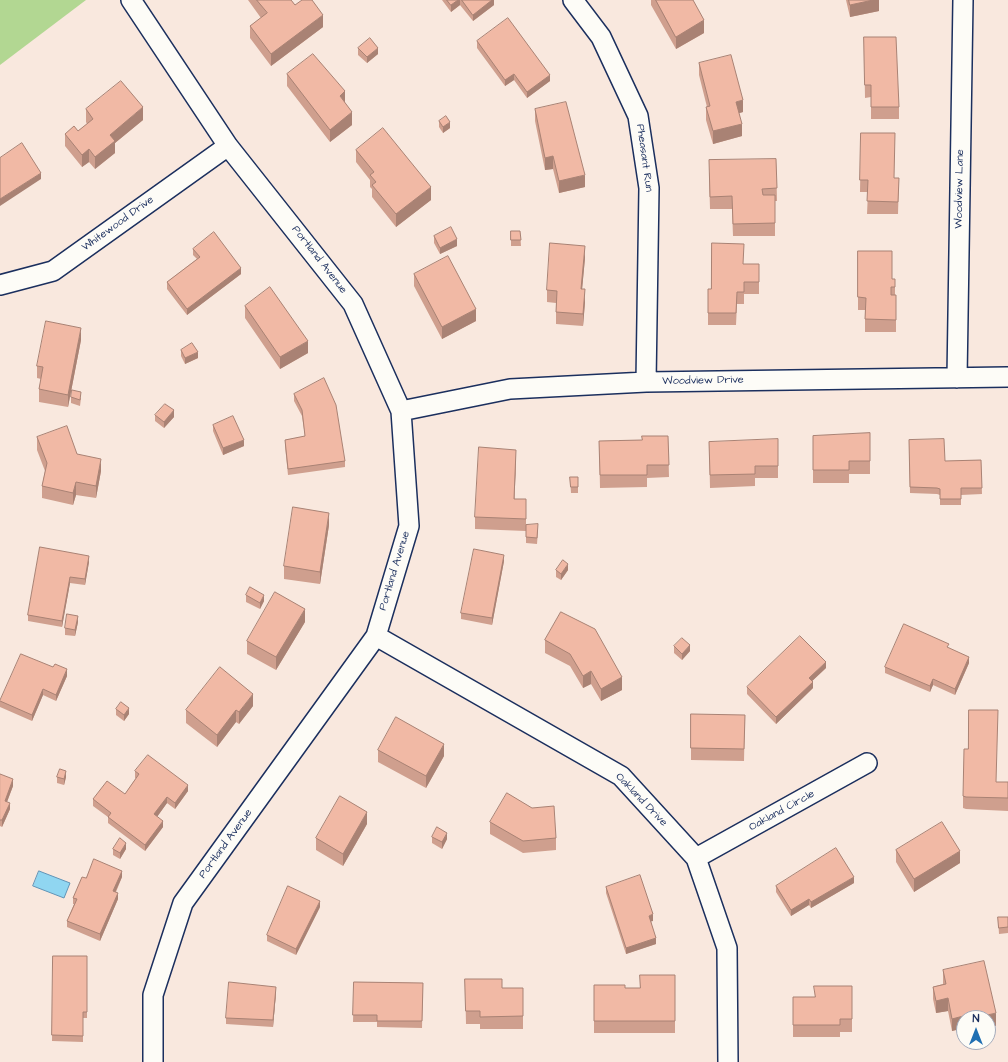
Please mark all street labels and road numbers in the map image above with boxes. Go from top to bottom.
street label: Pheasant Run [633,123,655,193]
street label: Woodview Lane [953,149,967,229]
street label: Whitewood Drive [79,193,157,255]
street label: Portland Avenue [288,223,350,297]
street label: Woodview Drive [662,374,744,388]
street label: Portland Avenue [377,530,413,612]
street label: Oakland Drive [612,771,670,829]
street label: Oakland Circle [747,788,817,834]
street label: Portland Avenue [196,807,256,881]

